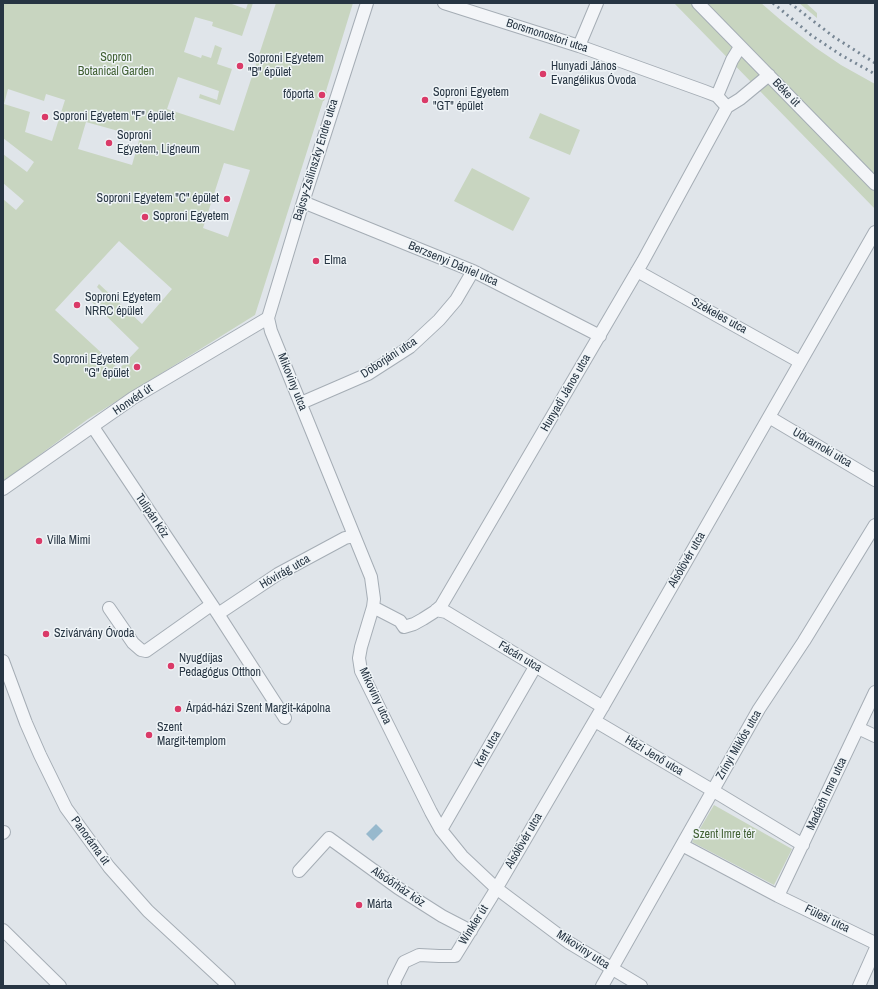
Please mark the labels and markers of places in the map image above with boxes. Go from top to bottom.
place label: Soproni Egyetem "B" épület [248,52,324,80]
place label: Hunyadi János Evangélikus Óvoda [551,60,636,88]
marker: Soproni Egyetem "B" épület [235,61,245,71]
marker: Hunyadi János Evangélikus Óvoda [538,69,548,79]
place label: Soproni Egyetem "GT" épület [433,86,509,114]
place label: főporta [283,88,314,102]
marker: főporta [317,90,327,100]
marker: Soproni Egyetem "GT" épület [420,95,430,105]
place label: Soproni Egyetem "F" épület [53,110,174,124]
marker: Soproni Egyetem "F" épület [40,112,50,122]
place label: Soproni Egyetem, Ligneum [117,129,200,157]
marker: Soproni Egyetem, Ligneum [104,138,114,148]
place label: Soproni Egyetem "C" épület [97,192,219,206]
marker: Soproni Egyetem "C" épület [222,194,232,204]
place label: Soproni Egyetem [153,210,229,224]
marker: Soproni Egyetem [140,212,150,222]
place label: Elma [324,254,346,268]
marker: Elma [311,256,321,266]
place label: Soproni Egyetem NRRC épület [85,291,161,319]
marker: Soproni Egyetem NRRC épület [72,300,82,310]
place label: Soproni Egyetem "G" épület [53,353,129,381]
marker: Soproni Egyetem "G" épület [132,362,142,372]
place label: Villa Mimi [47,534,91,548]
marker: Villa Mimi [34,536,44,546]
place label: Szivárvány Óvoda [54,627,134,641]
marker: Szivárvány Óvoda [41,629,51,639]
place label: Nyugdíjas Pedagógus Otthon [179,652,261,680]
marker: Nyugdíjas Pedagógus Otthon [166,661,176,671]
place label: Árpád-házi Szent Margit-kápolna [186,702,330,716]
marker: Árpád-házi Szent Margit-kápolna [173,704,183,714]
place label: Szent Margit-templom [157,721,226,749]
marker: Szent Margit-templom [144,730,154,740]
place label: Márta [367,898,392,912]
marker: Márta [354,900,364,910]

